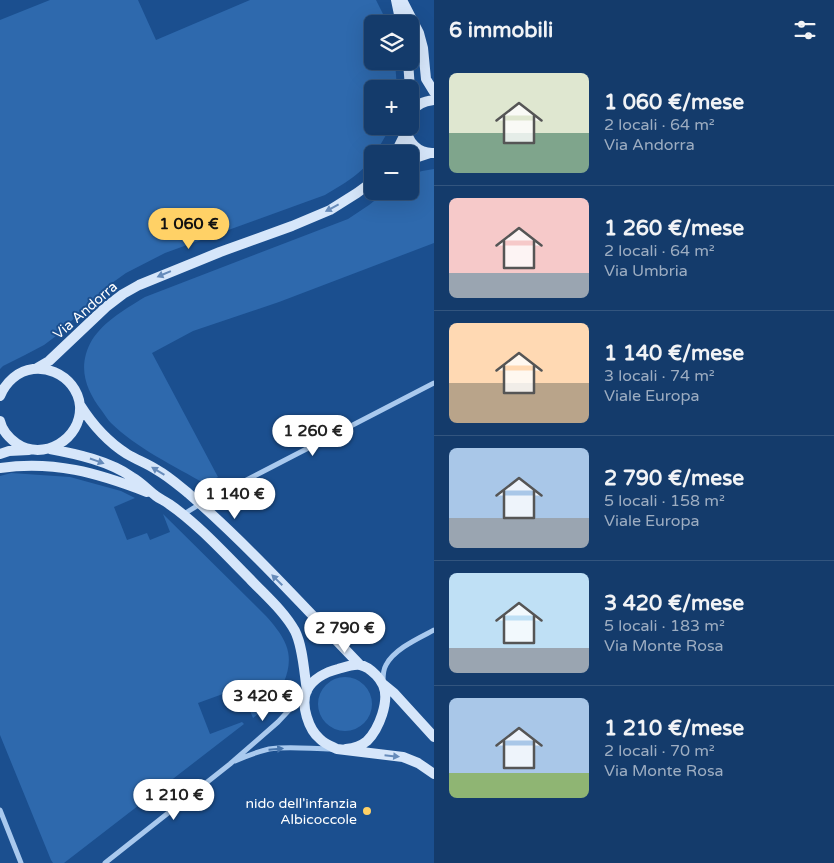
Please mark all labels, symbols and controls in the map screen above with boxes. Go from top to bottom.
map controls [364,15,419,200]
button: layers [364,15,419,70]
icon: filters [791,16,819,44]
text: 6 immobili [449,18,553,43]
button: + [364,80,419,135]
text: 1 060 €/mese [604,90,744,115]
icon: home [489,93,549,153]
text: 2 locali · 64 m² [604,115,715,135]
text: Via Andorra [604,135,695,155]
button: − [364,145,419,200]
one-way arrow [325,204,338,213]
pin: 1 060 € [143,208,235,250]
text: 1 060 € [159,214,219,234]
text: 1 260 €/mese [604,216,744,241]
icon: home [489,218,549,278]
text: 2 locali · 64 m² [604,241,715,261]
text: Via Umbria [604,261,688,281]
one-way arrow [156,270,171,278]
street label: Via Andorra [50,278,121,343]
text: 1 140 €/mese [604,341,744,366]
icon: home [489,343,549,403]
text: 3 locali · 74 m² [604,366,715,386]
text: Viale Europa [604,386,700,406]
pin: 1 260 € [267,414,359,457]
text: 1 260 € [283,421,343,441]
one-way arrow [89,458,104,465]
one-way arrow [151,466,164,475]
text: 2 790 €/mese [604,466,744,491]
icon: home [489,468,549,528]
pin: 1 140 € [189,478,281,520]
text: 1 140 € [205,484,265,504]
text: 5 locali · 158 m² [604,491,725,511]
text: Viale Europa [604,511,700,531]
one-way arrow [272,574,284,586]
text: 3 420 €/mese [604,591,744,616]
icon: home [489,593,549,653]
pin: 2 790 € [299,612,391,654]
text: 5 locali · 183 m² [604,616,725,636]
text: 2 790 € [315,618,375,638]
text: Via Monte Rosa [604,636,724,656]
pin: 3 420 € [217,680,309,722]
text: 3 420 € [233,686,293,706]
text: 1 210 €/mese [604,716,744,741]
icon: home [489,718,549,778]
text: 2 locali · 70 m² [604,741,715,761]
one-way arrow [269,745,285,753]
one-way arrow [384,752,400,760]
text: Via Monte Rosa [604,761,724,781]
pin: 1 210 € [128,778,220,821]
text: 1 210 € [144,785,204,805]
place label: nido dell'infanzia Albicoccole [245,795,357,828]
marker: nido dell'infanzia Albicoccole [361,805,373,817]

